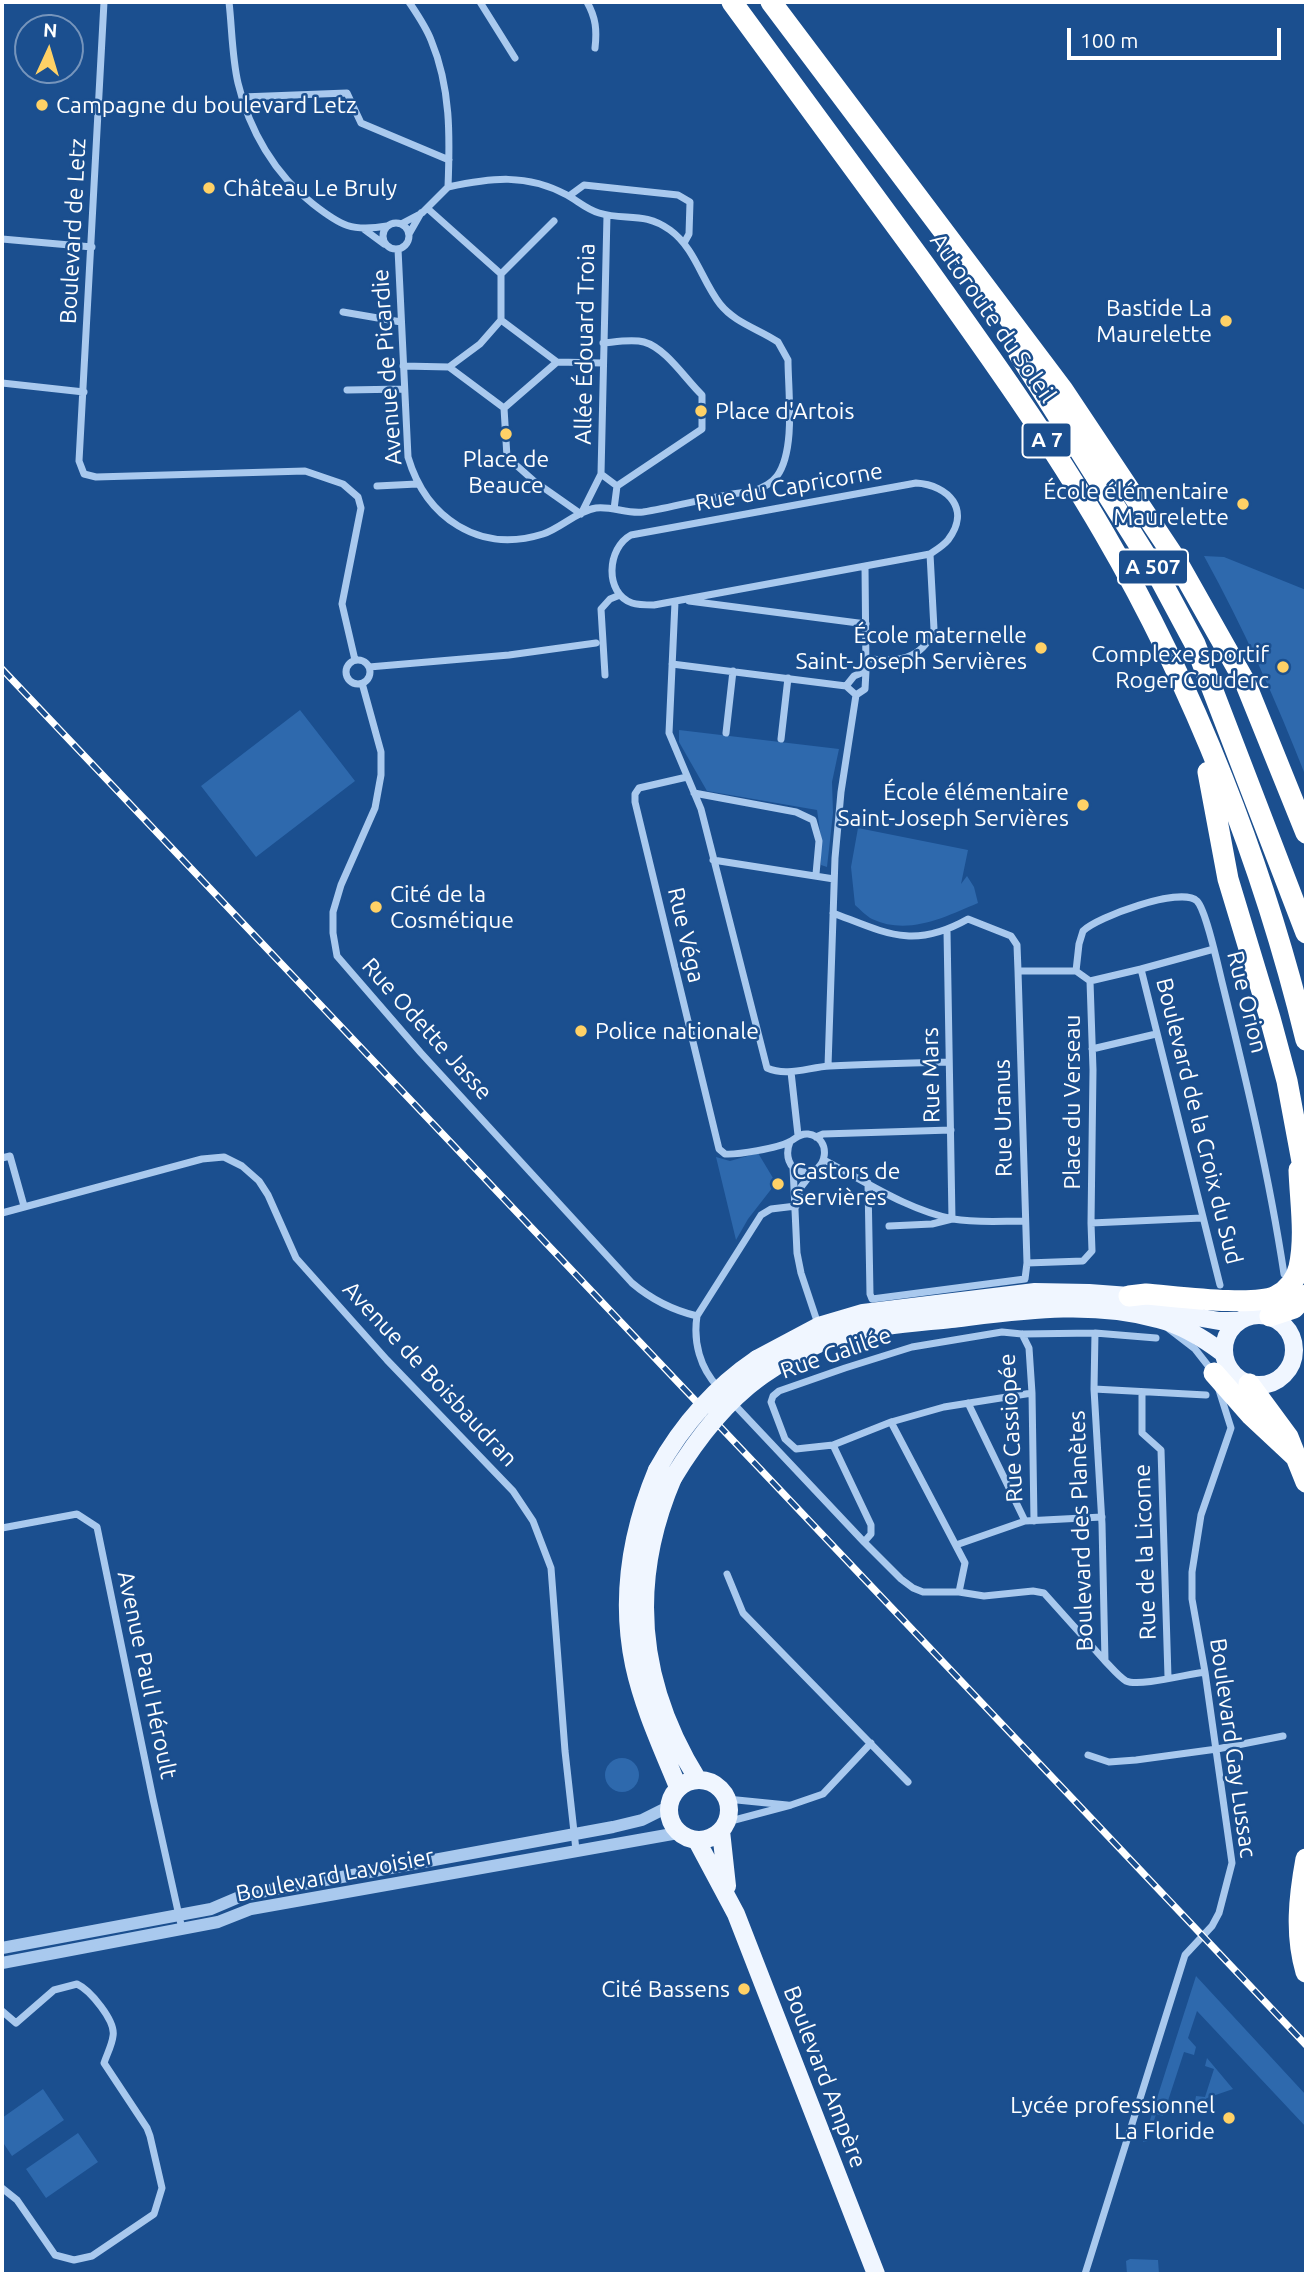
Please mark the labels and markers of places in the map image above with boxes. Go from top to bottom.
place label: Campagne du boulevard Letz [56,91,356,119]
marker: Campagne du boulevard Letz [34,97,50,113]
place label: Château Le Bruly [223,174,397,202]
marker: Château Le Bruly [201,180,217,196]
place label: Bastide La Maurelette [1096,294,1212,348]
marker: Bastide La Maurelette [1218,313,1234,329]
place label: Place d'Artois [715,397,854,425]
marker: Place d'Artois [693,403,709,419]
marker: Place de Beauce [498,426,514,442]
place label: Place de Beauce [463,445,549,499]
place label: École élémentaire Maurelette [1043,477,1229,531]
marker: École élémentaire Maurelette [1235,496,1251,512]
place label: École maternelle Saint-Joseph Servières [796,621,1027,675]
marker: École maternelle Saint-Joseph Servières [1033,640,1049,656]
place label: Complexe sportif Roger Couderc [1091,640,1269,694]
marker: Complexe sportif Roger Couderc [1275,659,1291,675]
place label: École élémentaire Saint-Joseph Servières [838,778,1069,832]
marker: École élémentaire Saint-Joseph Servières [1075,797,1091,813]
place label: Cité de la Cosmétique [390,880,514,934]
marker: Cité de la Cosmétique [368,899,384,915]
place label: Police nationale [595,1017,759,1045]
marker: Police nationale [573,1023,589,1039]
place label: Castors de Servières [792,1157,900,1211]
marker: Castors de Servières [770,1176,786,1192]
place label: Cité Bassens [601,1975,730,2003]
marker: Cité Bassens [736,1981,752,1997]
place label: Lycée professionnel La Floride [1010,2091,1215,2145]
marker: Lycée professionnel La Floride [1221,2110,1237,2126]

